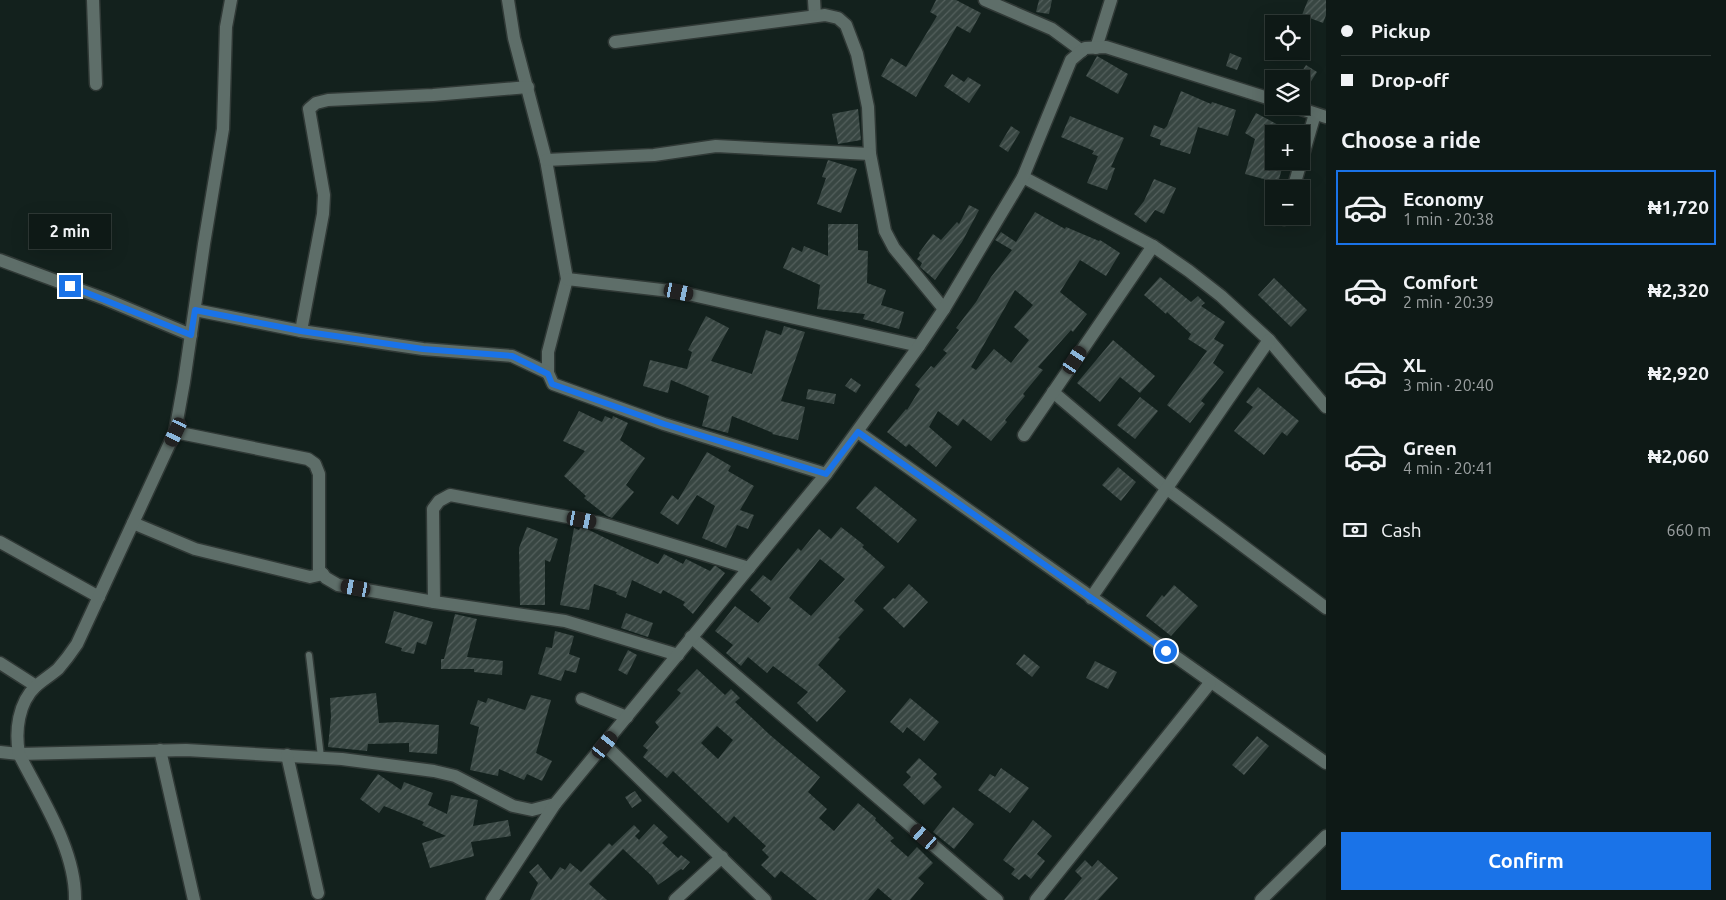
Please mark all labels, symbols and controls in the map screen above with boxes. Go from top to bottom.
map controls [1265,15,1310,225]
button: locate [1265,15,1310,60]
text: Pickup [1371,20,1431,42]
text: Drop-off [1371,69,1449,91]
button: layers [1265,70,1310,115]
button: + [1265,125,1310,170]
text: Choose a ride [1341,127,1481,152]
button: − [1265,180,1310,225]
icon: car [1343,185,1388,230]
text: Economy [1403,188,1484,210]
text: ₦1,720 [1648,196,1709,218]
text: 1 min · 20:38 [1403,210,1494,228]
callout: 2 min [29,214,111,248]
text: 2 min [50,222,90,240]
icon: car [1343,268,1388,313]
text: Comfort [1403,271,1478,293]
route end [59,275,81,297]
text: ₦2,320 [1648,279,1709,301]
car [662,282,695,302]
text: 2 min · 20:39 [1403,293,1494,311]
car [1060,343,1089,377]
icon: car [1343,351,1388,396]
text: XL [1403,354,1426,376]
text: ₦2,920 [1648,362,1709,384]
text: 3 min · 20:40 [1403,376,1494,394]
car [162,415,189,449]
icon: car [1343,434,1388,479]
text: Green [1403,437,1457,459]
text: ₦2,060 [1648,445,1709,467]
text: 4 min · 20:41 [1403,459,1494,477]
car [565,510,598,530]
icon: cash [1341,516,1369,544]
text: Cash [1381,519,1422,541]
text: 660 m [1666,521,1711,539]
car [339,578,372,598]
route start [1155,640,1177,662]
car [589,729,620,761]
car [907,821,940,853]
button: Confirm [1341,832,1711,890]

